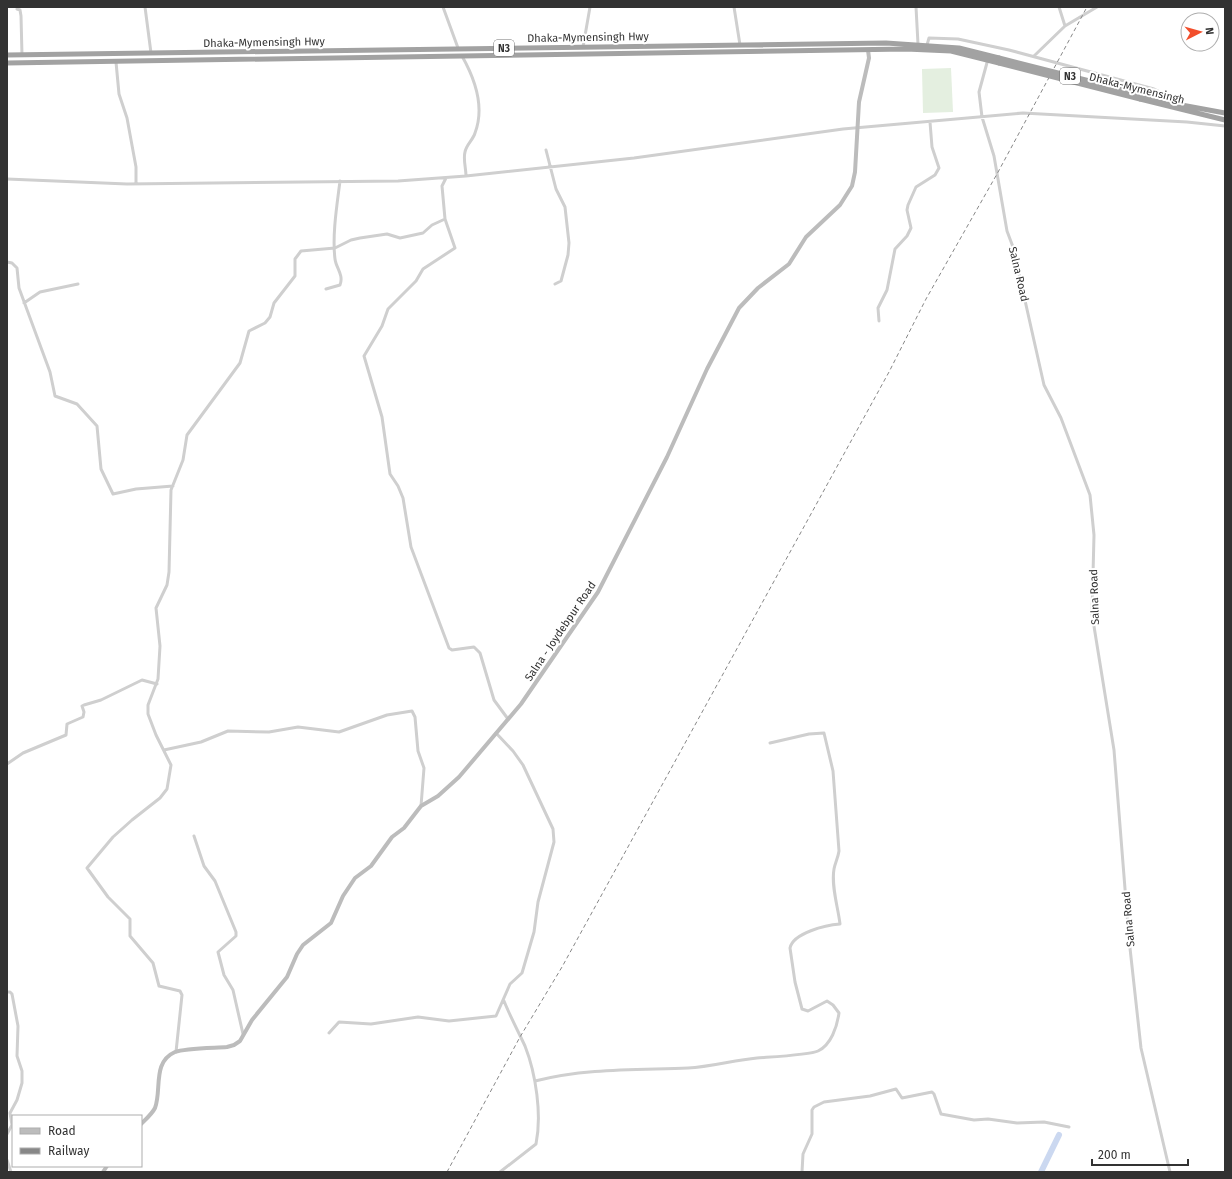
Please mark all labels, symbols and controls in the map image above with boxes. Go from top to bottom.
north arrow [1180,12,1220,52]
text: N [1203,27,1216,35]
street label: Dhaka-Mymensingh Hwy [527,30,650,45]
street label: Dhaka-Mymensingh Hwy [203,35,326,50]
road number: N3 [494,40,514,56]
road number: N3 [1060,68,1080,84]
street label: Dhaka-Mymensingh [1088,70,1186,107]
street label: Salna Road [1006,245,1031,303]
street label: Salna Road [1087,569,1102,625]
street label: Salna - Joydebpur Road [522,579,599,684]
street label: Salna Road [1120,891,1137,947]
legend [12,1115,142,1167]
text: Road [48,1124,76,1138]
scale bar [1092,1141,1188,1167]
text: Railway [48,1144,89,1158]
text: 200 m [1098,1148,1131,1162]

